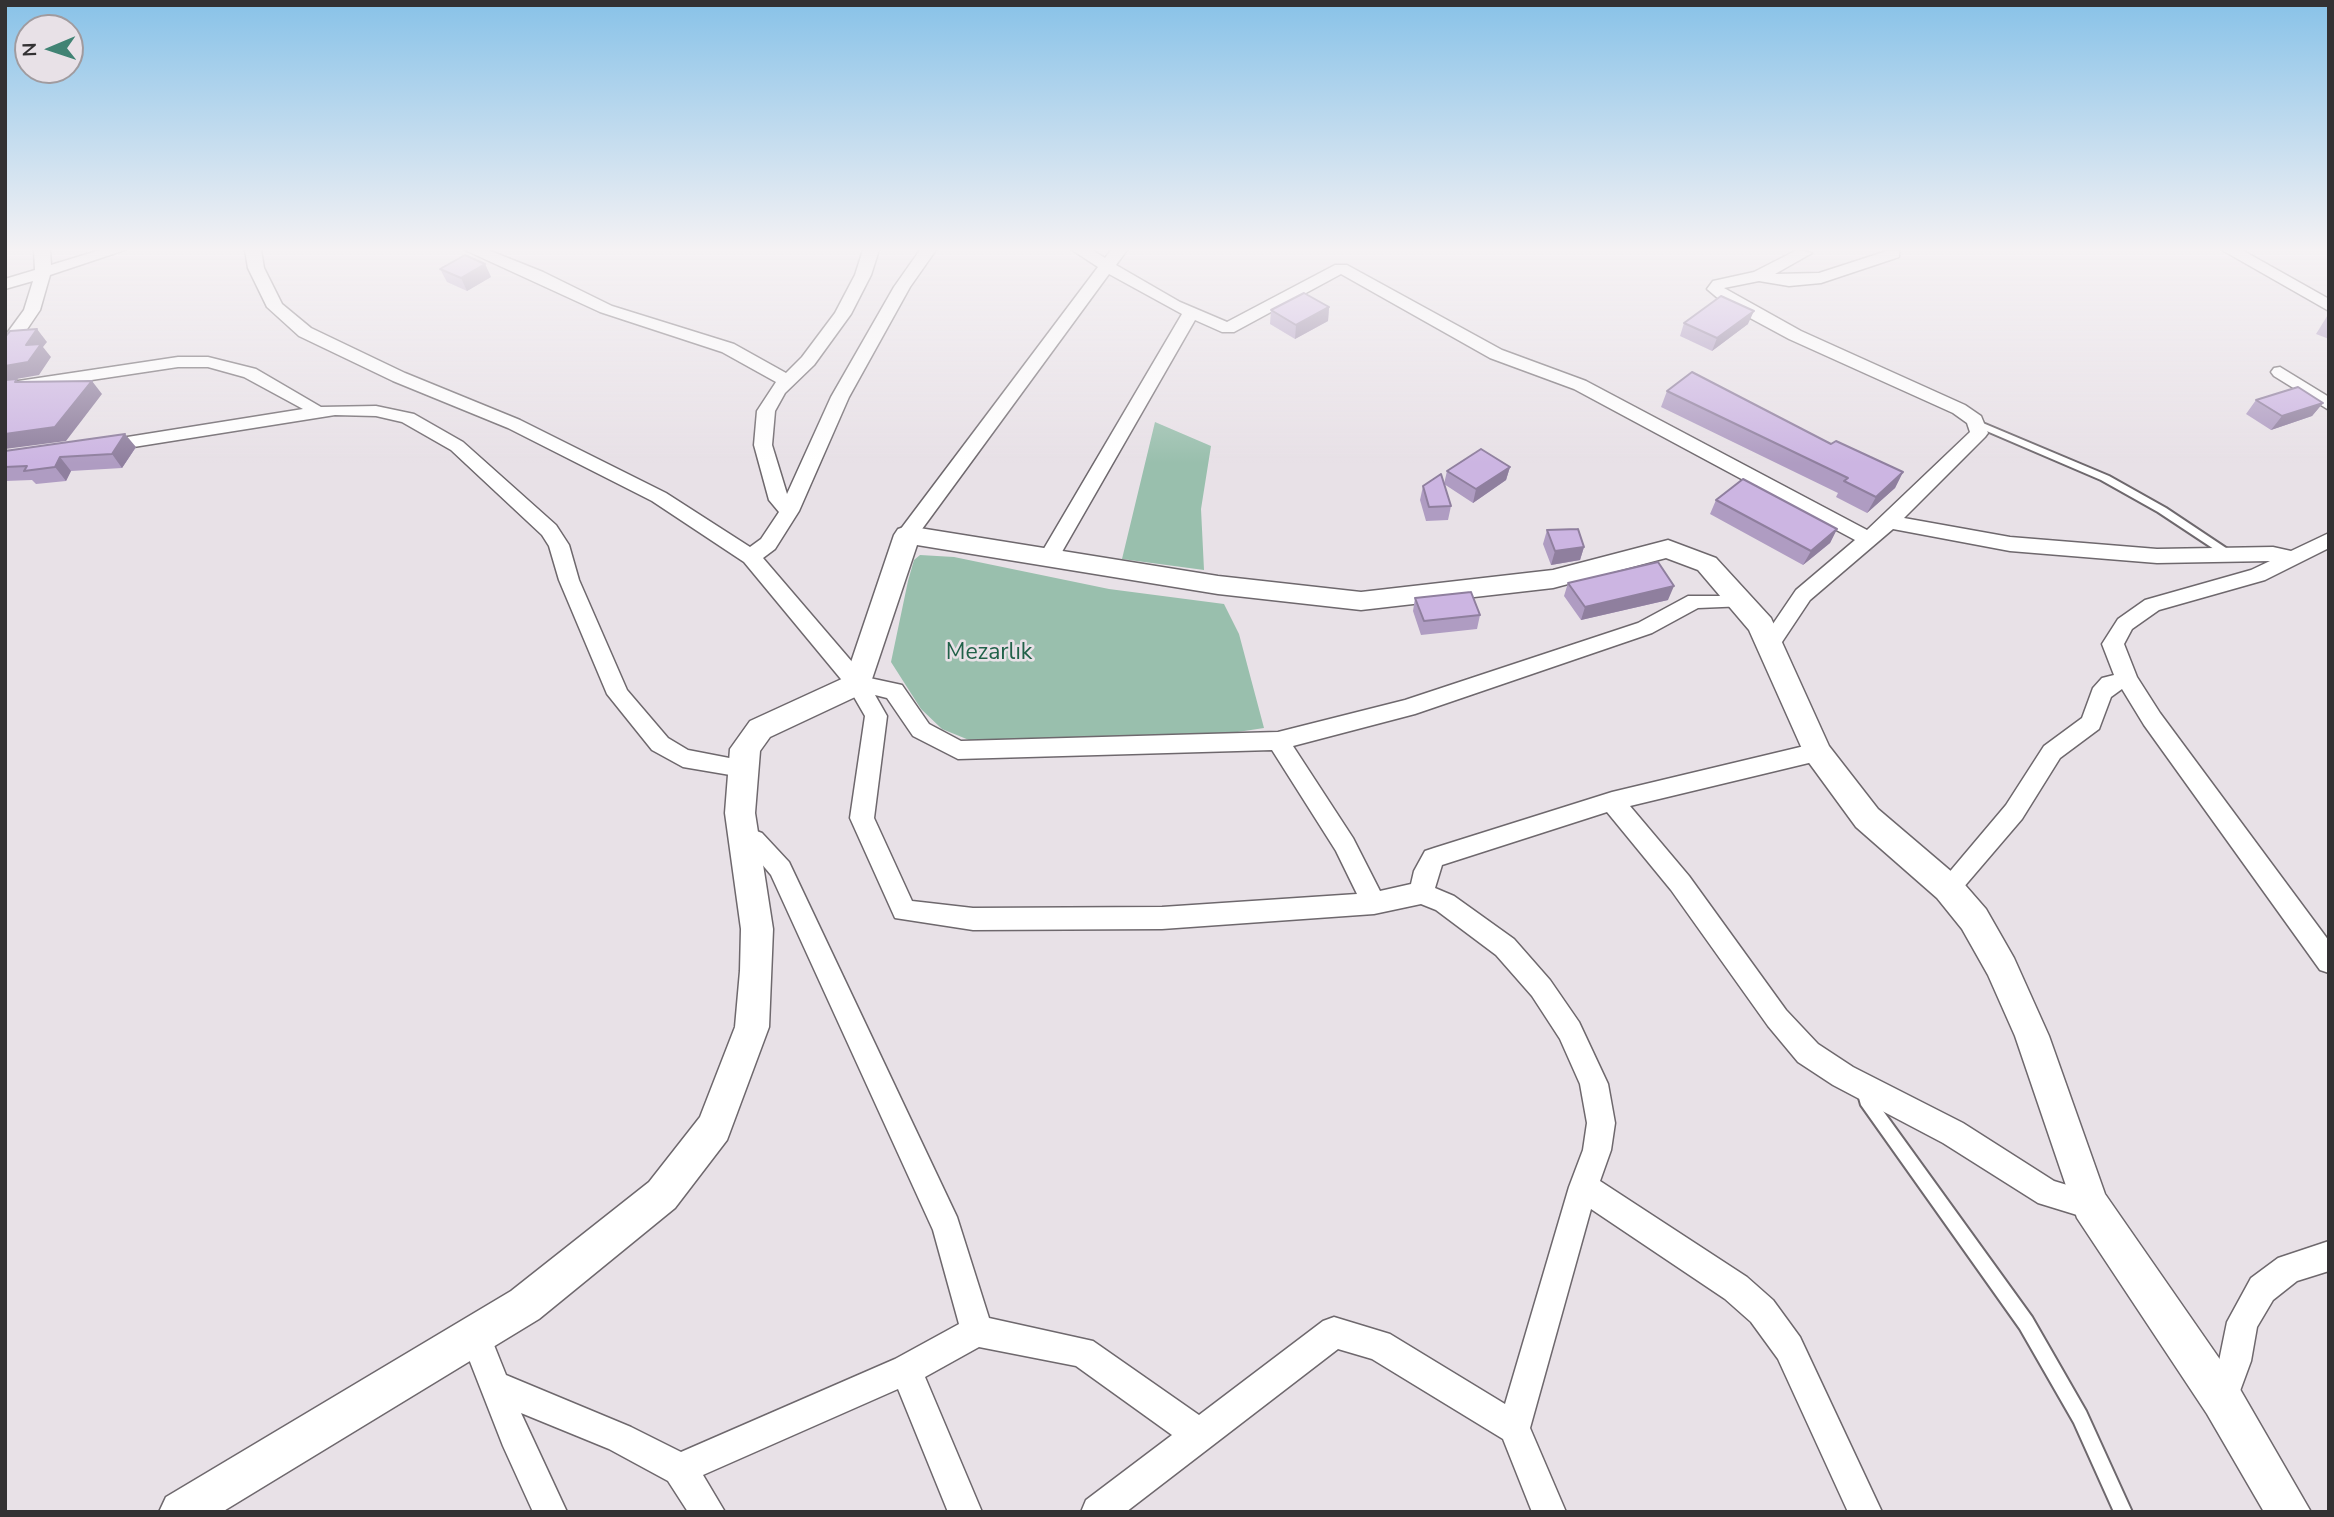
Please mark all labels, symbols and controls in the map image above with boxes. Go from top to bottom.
north arrow [14,14,84,84]
text: N [17,42,43,57]
park label: Mezarlık [946,639,1032,667]

